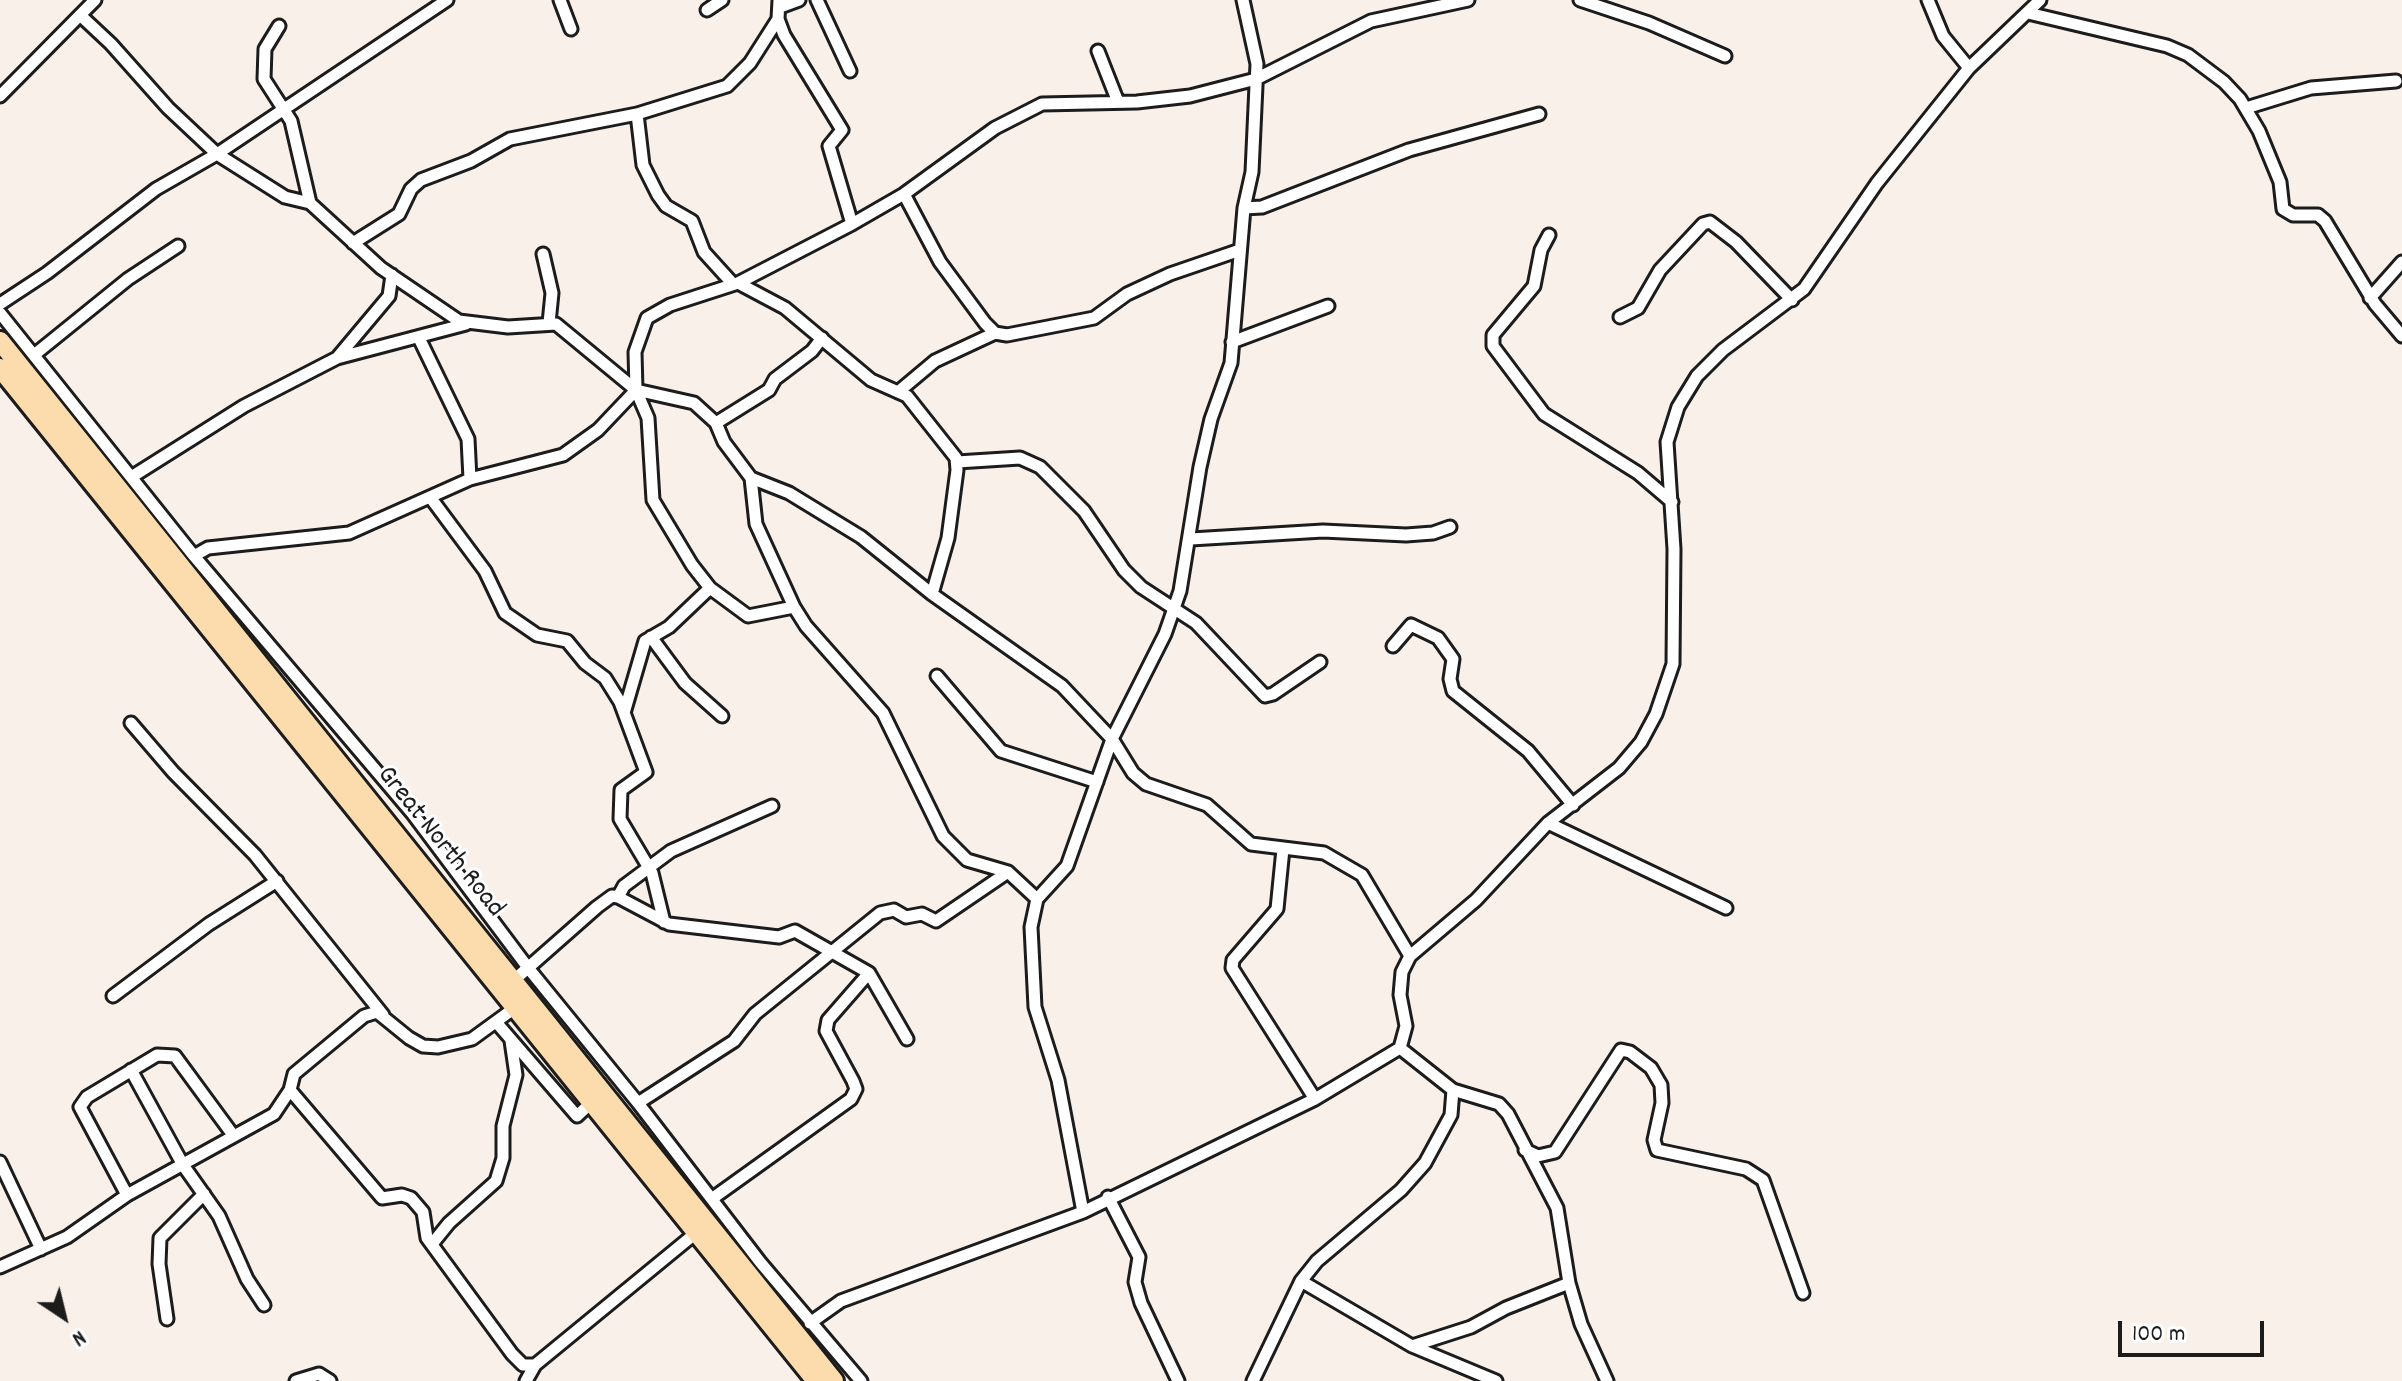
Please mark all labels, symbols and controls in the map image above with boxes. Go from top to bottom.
street label: Great North Road [368,760,510,926]
north arrow [24,1277,104,1357]
scale bar [2122,1305,2268,1355]
text: 100 m [2132,1318,2185,1352]
text: N [65,1321,91,1353]

